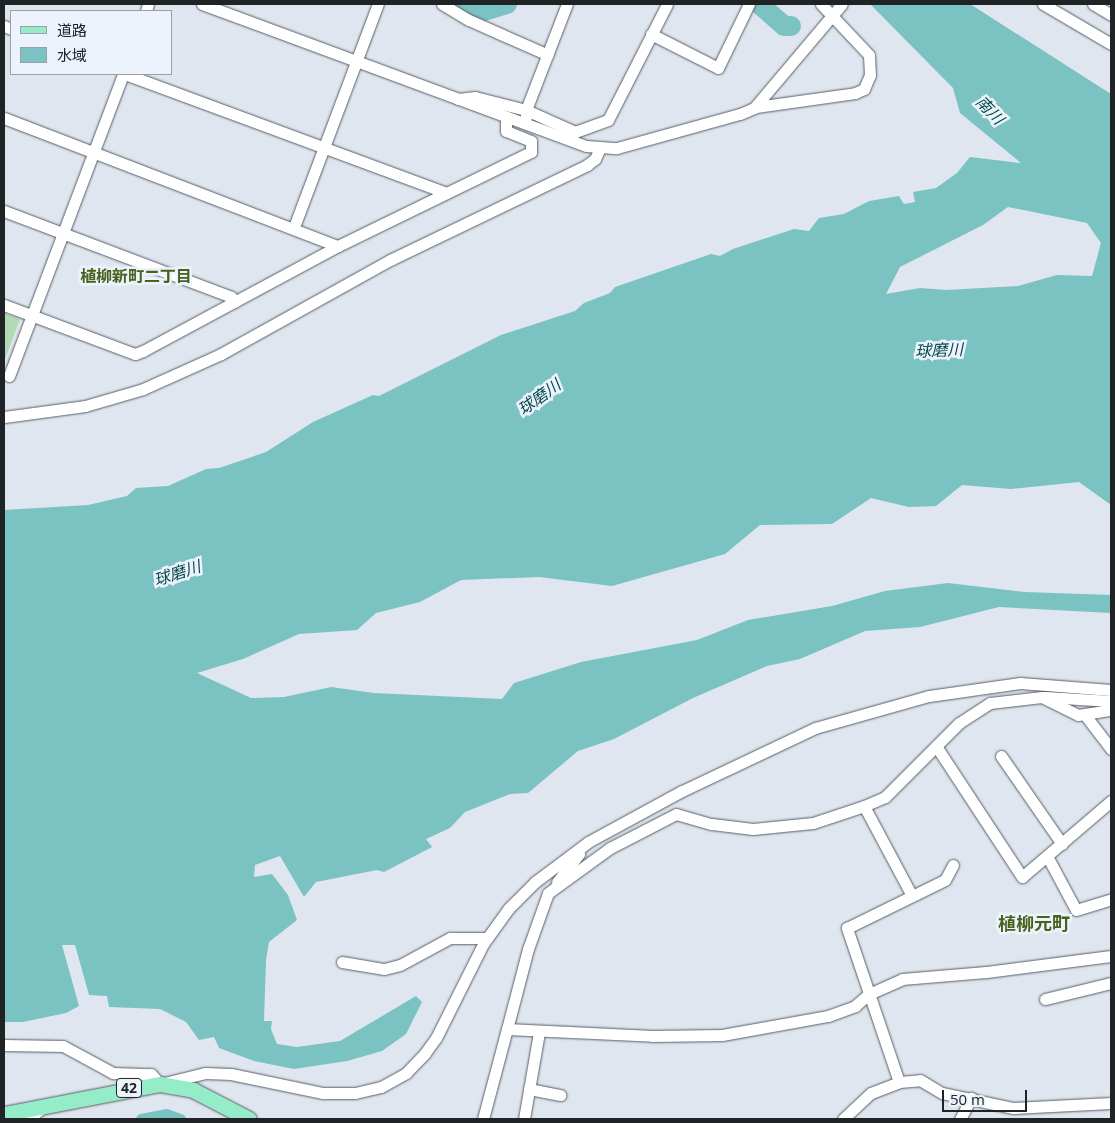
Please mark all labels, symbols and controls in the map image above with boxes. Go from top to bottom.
legend [10,10,172,75]
text: 道路 [57,20,87,40]
text: 水域 [57,45,87,65]
water label: 南川 [972,92,1008,128]
district label: 植柳新町二丁目 [80,266,192,286]
water label: 球磨川 [915,340,963,360]
water label: 球磨川 [514,375,564,419]
water label: 球磨川 [151,556,203,590]
district label: 植柳元町 [998,912,1070,934]
road number: 42 [115,1076,143,1100]
scale bar [945,1080,1030,1112]
text: 50 m [950,1089,985,1109]

